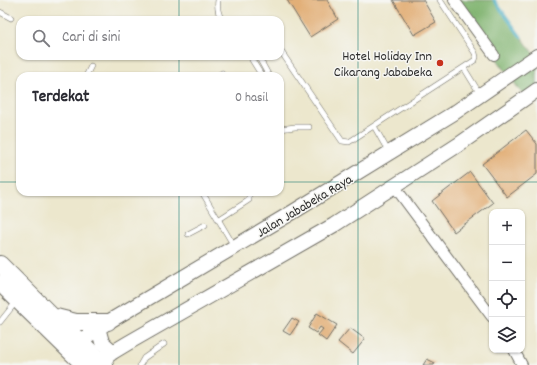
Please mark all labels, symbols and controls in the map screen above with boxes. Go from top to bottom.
search box [16,16,284,60]
icon: search [30,27,52,49]
text: Cari di sini [62,27,120,49]
place label: Hotel Holiday Inn Cikarang Jababeka [334,47,432,83]
marker: Hotel Holiday Inn Cikarang Jababeka [435,58,445,68]
text: Terdekat [32,86,89,110]
text: 0 hasil [235,89,268,108]
street label: Jalan Jababeka Raya [253,170,357,243]
map controls [489,209,525,353]
button: + [489,209,525,245]
button: − [489,245,525,281]
button: locate [489,281,525,317]
button: layers [489,317,525,353]

